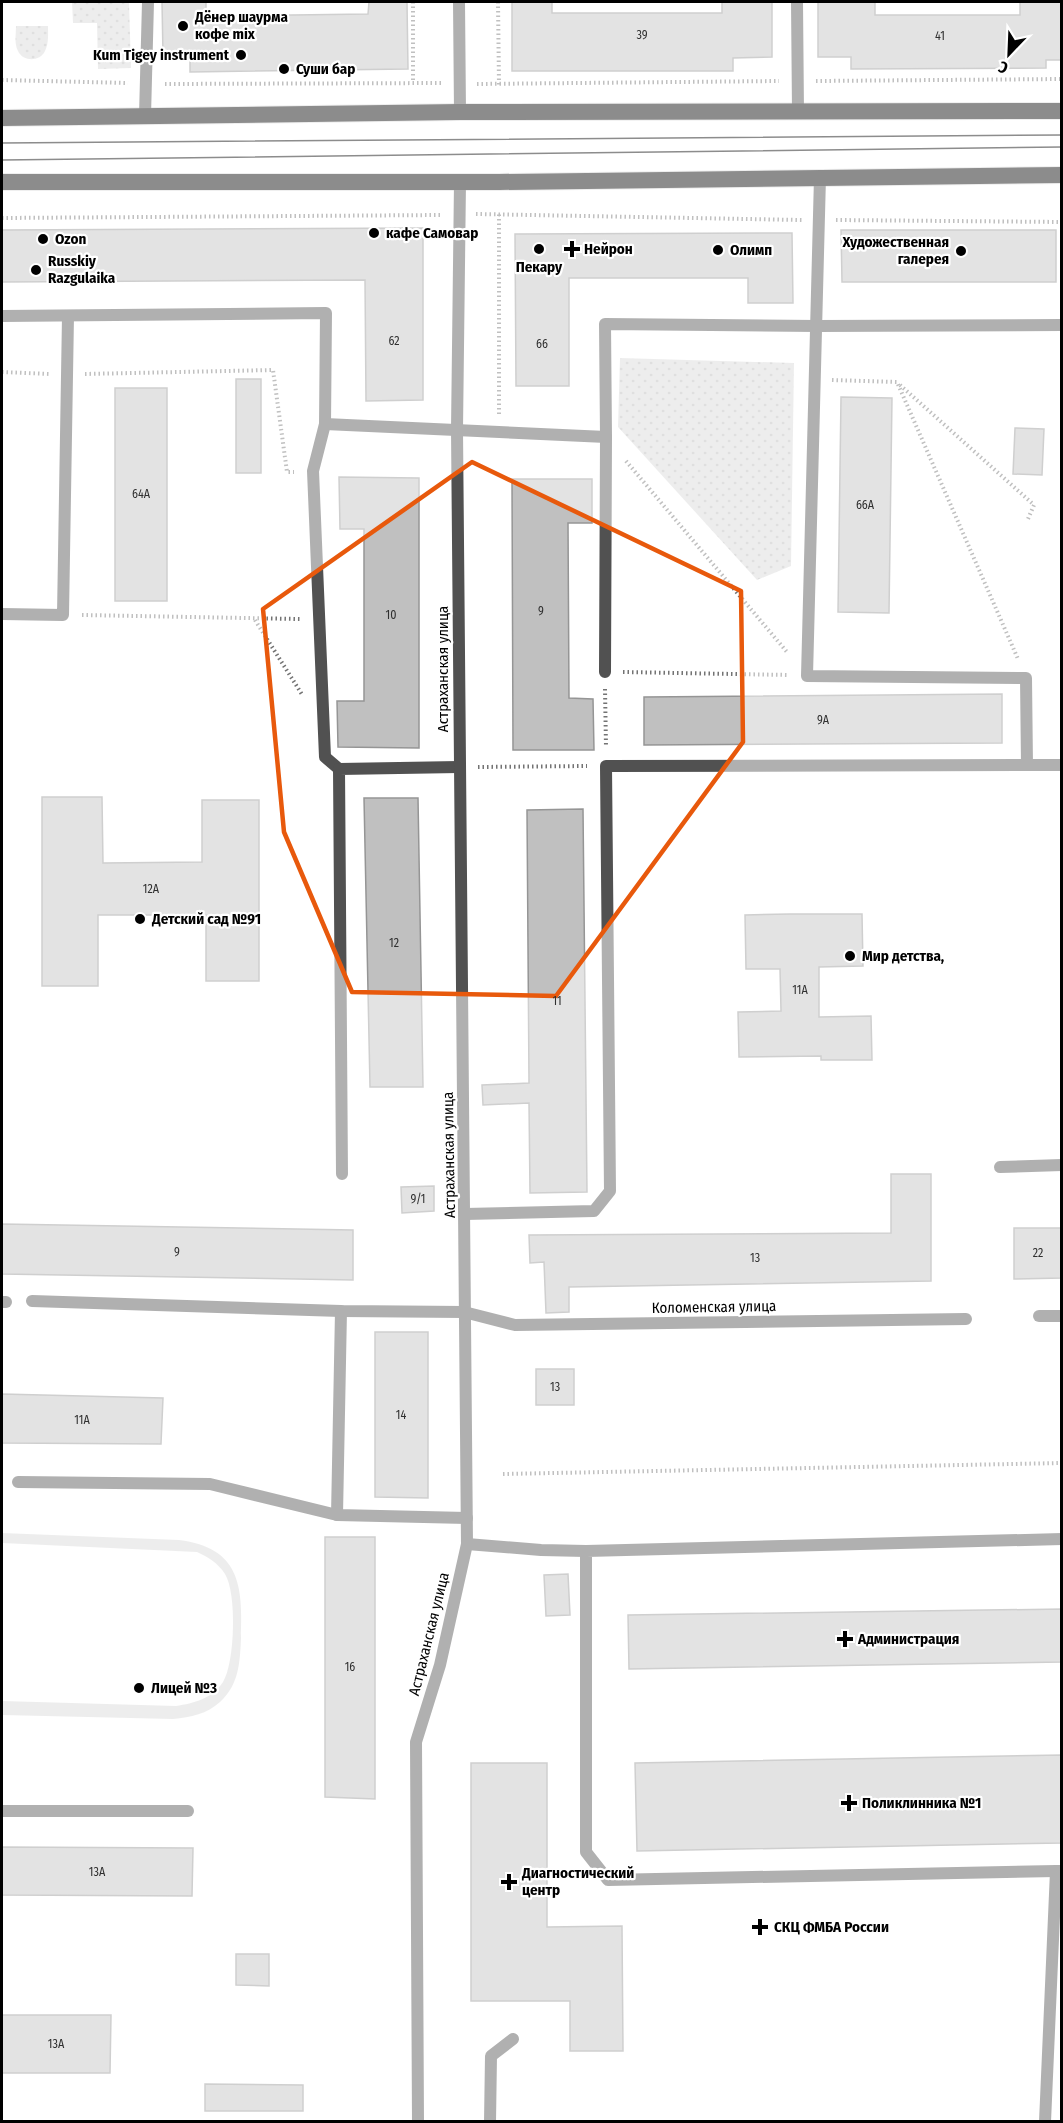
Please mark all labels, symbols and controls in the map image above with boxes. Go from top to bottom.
place label: Дёнер шаурма кофе mix [194,8,288,43]
marker: Дёнер шаурма кофе mix [176,19,190,33]
north arrow [979,24,1039,84]
house number: 39 [636,28,648,42]
house number: 41 [935,29,945,43]
place label: Kum Tigey instrument [93,46,230,64]
marker: Kum Tigey instrument [234,48,248,62]
text: С [995,57,1011,78]
place label: Суши бар [296,60,355,78]
marker: Суши бар [277,62,291,76]
place label: кафе Самовар [386,224,478,242]
marker: кафе Самовар [367,226,381,240]
place label: Ozon [55,230,86,248]
marker: Ozon [36,232,50,246]
place label: Художественная галерея [841,233,949,268]
place label: Нейрон [584,240,633,258]
place label: Олимп [730,241,772,259]
marker: Пекару [532,242,546,256]
marker: Нейрон [565,242,579,256]
marker: Олимп [711,243,725,257]
marker: Художественная галерея [954,244,968,258]
place label: Russkiy Razgulaika [48,252,116,287]
place label: Пекару [516,258,563,276]
marker: Russkiy Razgulaika [29,263,43,277]
house number: 62 [388,334,400,348]
house number: 66 [536,337,548,351]
house number: 64А [132,487,151,501]
house number: 66А [856,498,875,512]
house number: 9 [538,604,544,618]
street label: Астраханская улица [434,606,452,732]
house number: 10 [386,608,396,622]
house number: 9А [817,713,830,727]
house number: 12А [143,882,160,896]
place label: Детский сад №91 [151,910,261,928]
marker: Детский сад №91 [133,912,147,926]
house number: 12 [389,936,399,950]
place label: Мир детства, [862,947,944,965]
marker: Мир детства, [843,949,857,963]
house number: 11А [792,983,808,997]
house number: 11 [552,994,562,1008]
street label: Астраханская улица [439,1092,459,1218]
house number: 9/1 [411,1192,425,1206]
house number: 9 [174,1245,180,1259]
house number: 22 [1033,1246,1043,1260]
house number: 13 [750,1251,760,1265]
street label: Коломенская улица [651,1297,777,1317]
house number: 13 [550,1380,560,1394]
house number: 14 [396,1408,406,1422]
house number: 11А [74,1413,90,1427]
street label: Астраханская улица [405,1570,453,1698]
marker: Администрация [836,1630,854,1648]
place label: Администрация [857,1630,959,1648]
house number: 16 [345,1660,355,1674]
place label: Лицей №3 [151,1679,217,1697]
marker: Лицей №3 [132,1681,146,1695]
marker: Поликлинника №1 [840,1794,858,1812]
place label: Поликлинника №1 [862,1794,981,1812]
place label: Диагностический центр [521,1864,634,1899]
house number: 13А [89,1865,106,1879]
marker: Диагностический центр [500,1873,518,1891]
marker: СКЦ ФМБА России [751,1918,769,1936]
place label: СКЦ ФМБА России [774,1918,889,1936]
house number: 13А [48,2037,65,2051]

